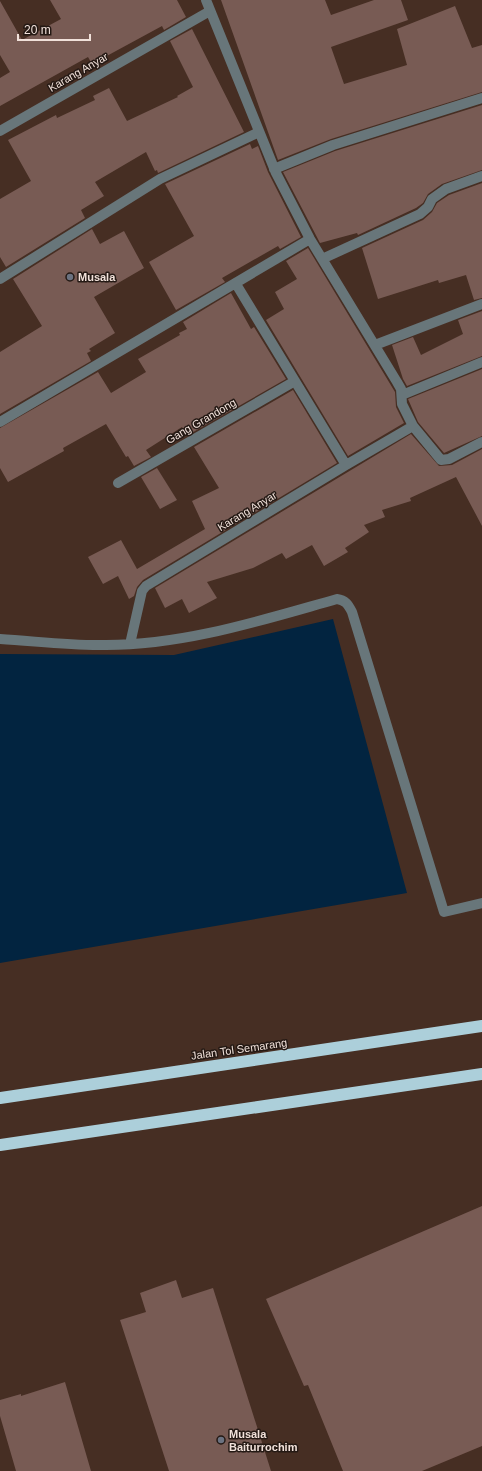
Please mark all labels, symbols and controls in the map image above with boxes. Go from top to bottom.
scale bar [18,16,90,42]
text: 20 m [24,23,51,37]
street label: Karang Anyar [46,50,110,94]
place label: Musala [78,271,116,283]
marker: Musala [65,272,75,282]
street label: Gang Grandong [164,396,238,446]
street label: Karang Anyar [215,489,279,533]
street label: Jalan Tol Semarang [190,1036,288,1062]
place label: Musala Baiturrochim [229,1428,298,1453]
marker: Musala Baiturrochim [216,1435,226,1445]

